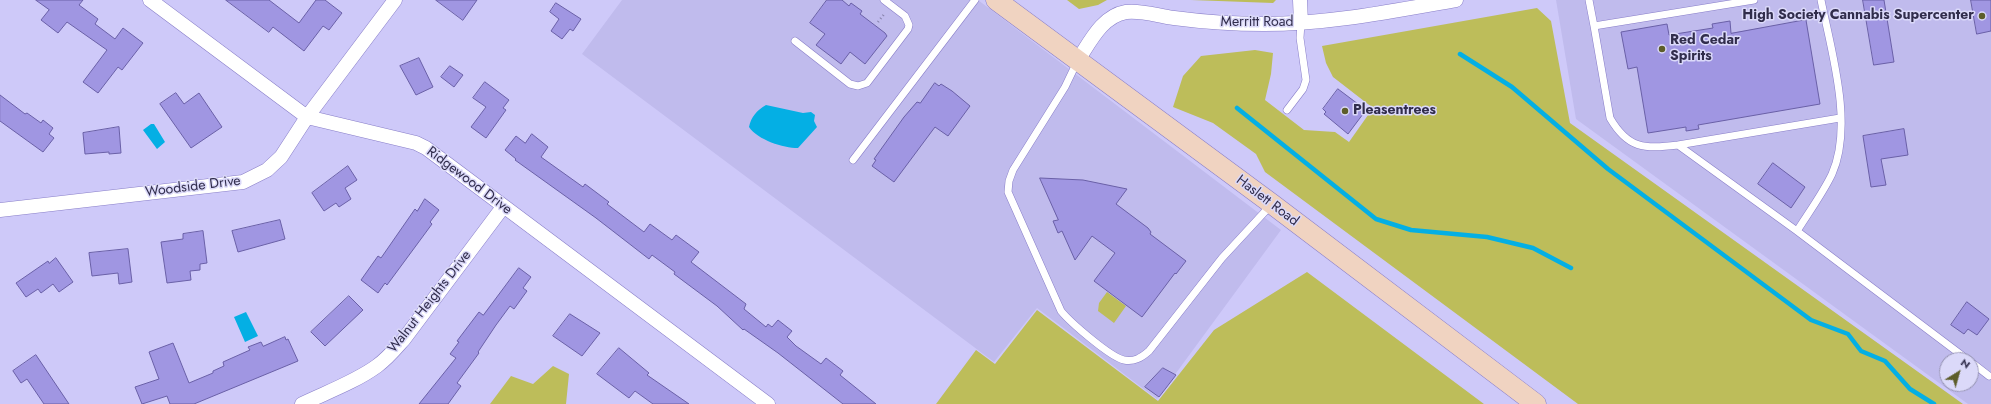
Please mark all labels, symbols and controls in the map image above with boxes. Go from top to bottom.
place label: High Society Cannabis Supercenter [1742,8,1974,24]
marker: High Society Cannabis Supercenter [1977,11,1987,21]
street label: Merritt Road [1221,15,1293,31]
place label: Red Cedar Spirits [1670,33,1740,66]
marker: Red Cedar Spirits [1657,44,1667,54]
place label: Pleasentrees [1353,103,1436,119]
marker: Pleasentrees [1340,106,1350,116]
street label: Ridgewood Drive [423,143,515,219]
street label: Haslett Road [1232,172,1302,230]
street label: Woodside Drive [144,173,242,201]
street label: Walnut Heights Drive [385,248,475,356]
north arrow [1939,352,1979,392]
text: N [1957,354,1974,372]

